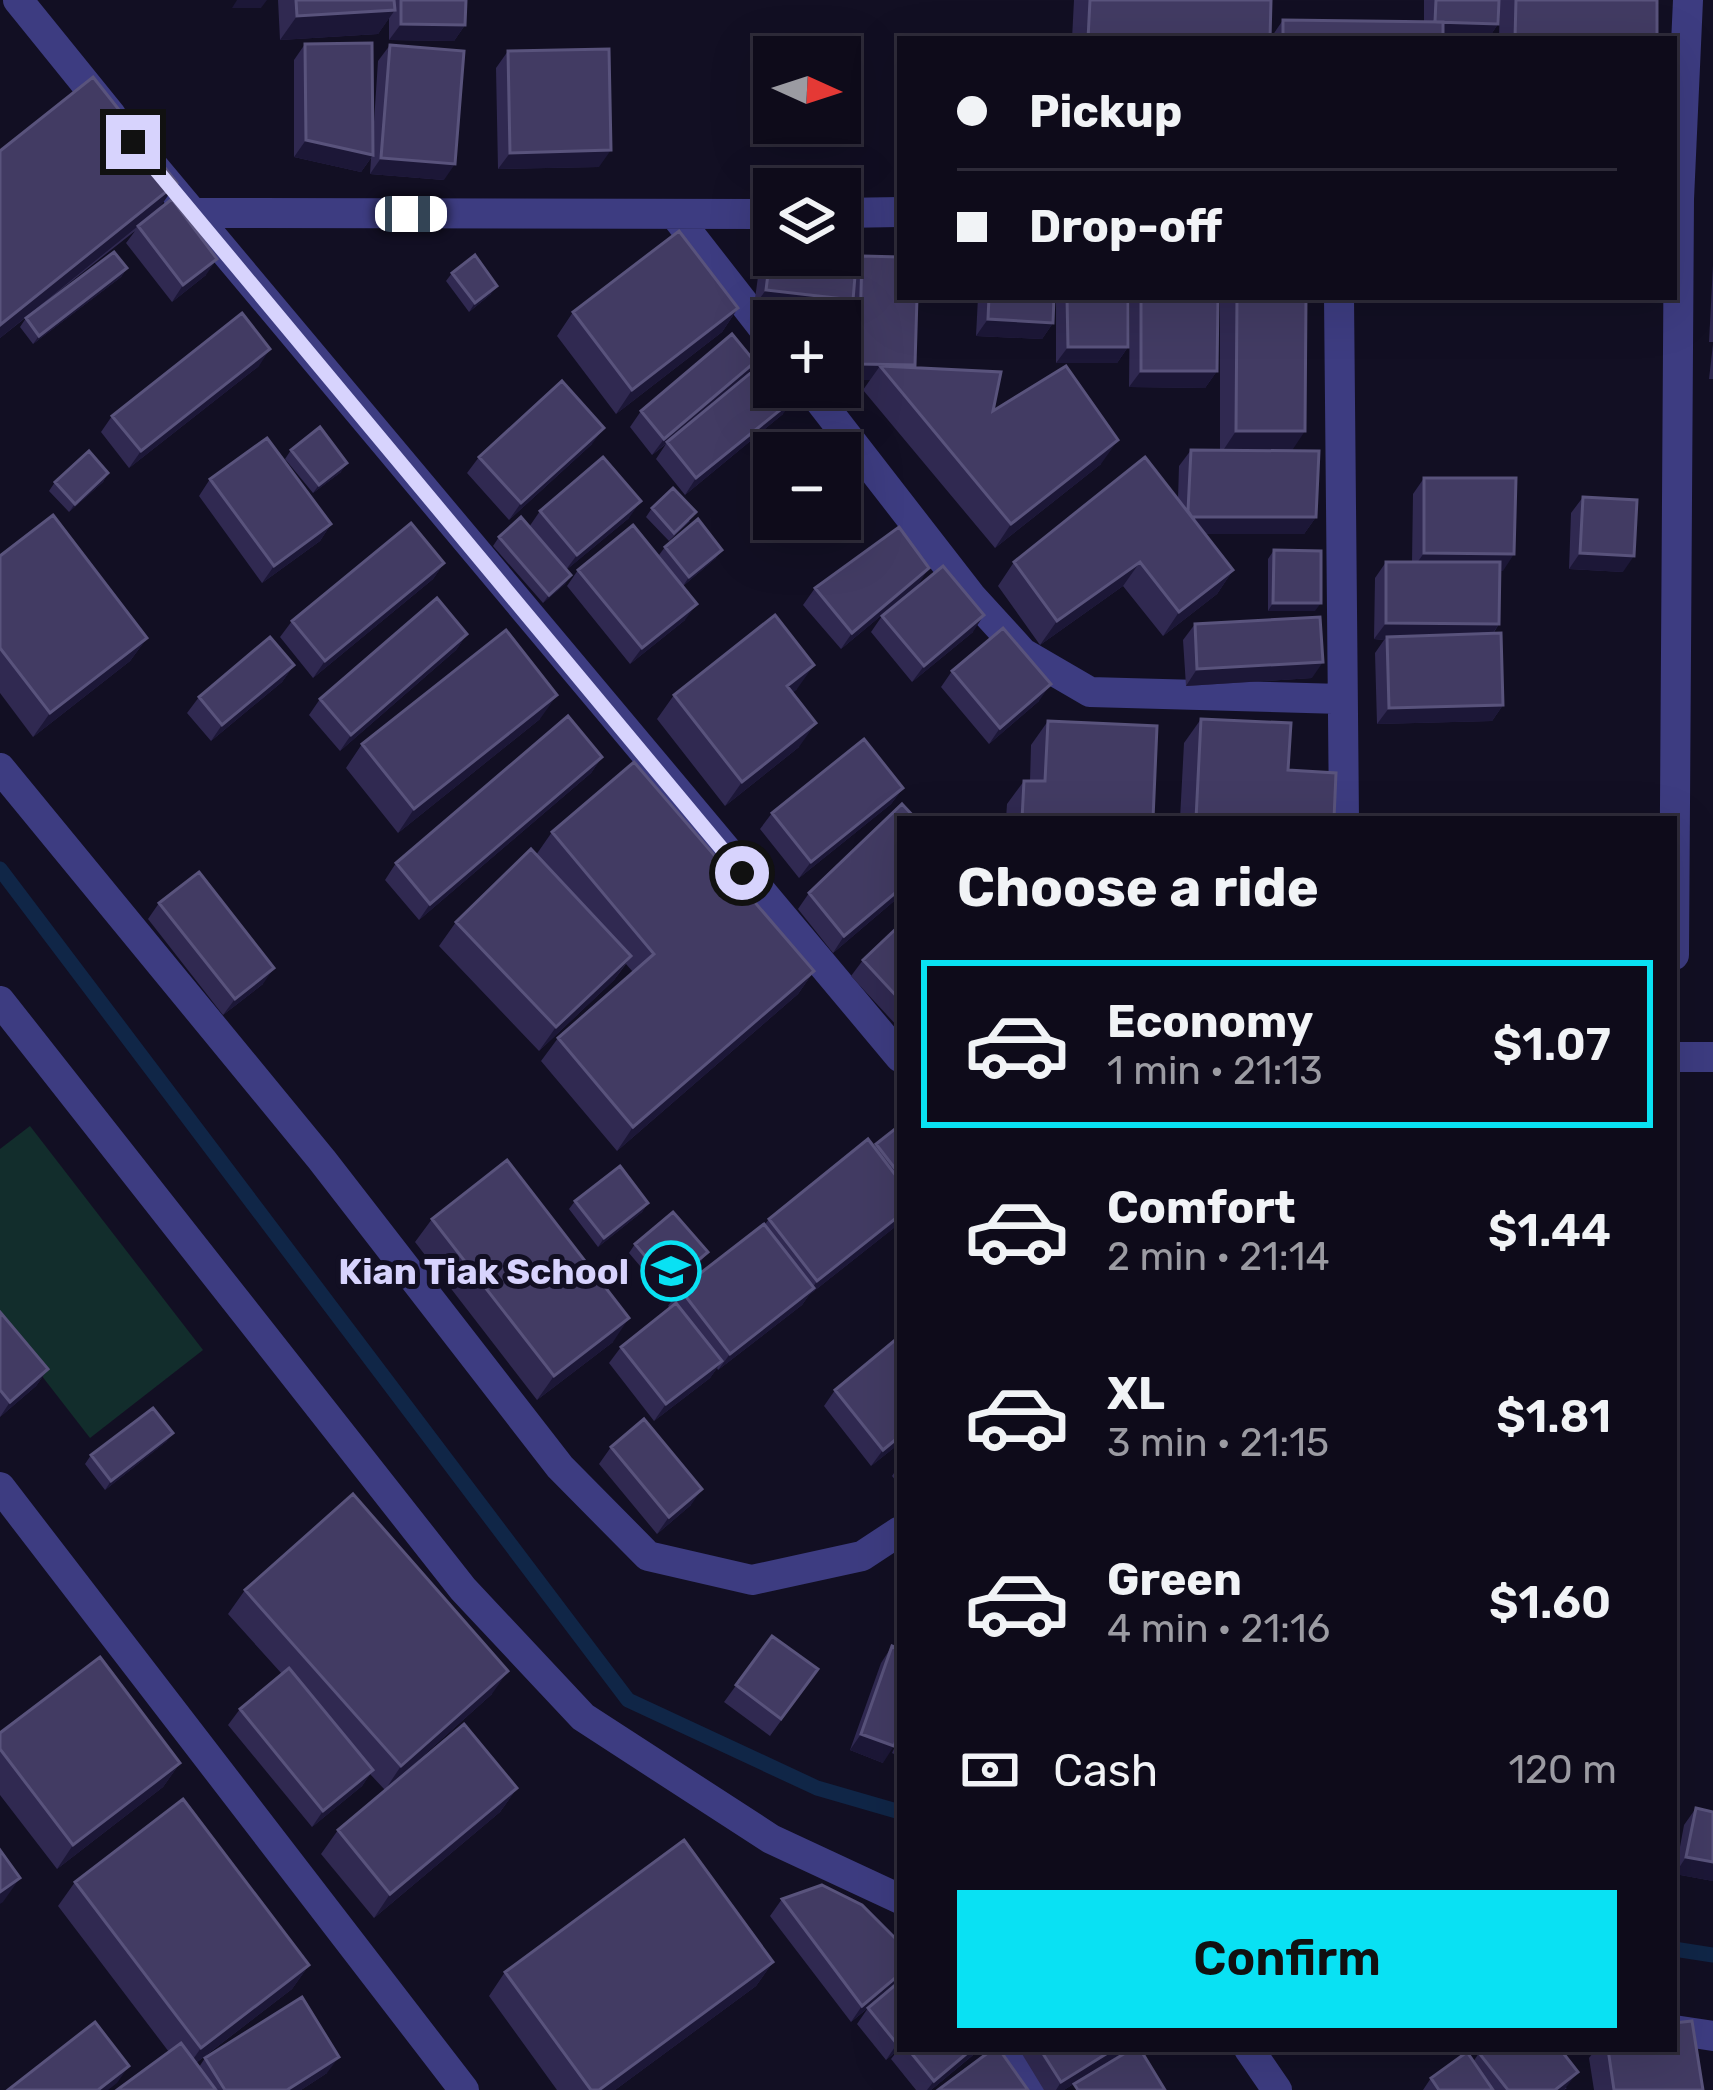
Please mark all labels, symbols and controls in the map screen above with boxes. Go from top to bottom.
north arrow [753,36,861,144]
map controls [753,36,861,540]
text: Pickup [1029,85,1182,138]
route end [106,115,160,169]
button: layers [753,168,861,276]
car [375,196,447,232]
text: Drop-off [1029,200,1222,253]
button: + [753,300,861,408]
button: − [753,432,861,540]
route start [715,846,769,900]
text: Choose a ride [957,856,1319,920]
icon: car [963,990,1071,1098]
text: Economy [1107,995,1313,1048]
text: $1.07 [1493,1018,1611,1071]
text: 1 min · 21:13 [1107,1048,1323,1094]
icon: car [963,1176,1071,1284]
text: Comfort [1107,1181,1296,1234]
text: $1.44 [1488,1204,1611,1257]
text: 2 min · 21:14 [1107,1234,1330,1280]
school or university icon: Kian Tiak School [640,1240,702,1302]
place label: Kian Tiak School [338,1250,629,1293]
icon: car [963,1362,1071,1470]
text: XL [1107,1367,1165,1420]
text: $1.81 [1496,1390,1611,1443]
text: 3 min · 21:15 [1107,1420,1329,1466]
icon: car [963,1548,1071,1656]
text: Green [1107,1553,1242,1606]
text: $1.60 [1489,1576,1611,1629]
text: 4 min · 21:16 [1107,1606,1330,1652]
icon: cash [957,1737,1023,1803]
text: Cash [1053,1744,1158,1797]
text: 120 m [1508,1747,1617,1793]
button: Confirm [957,1890,1617,2028]

